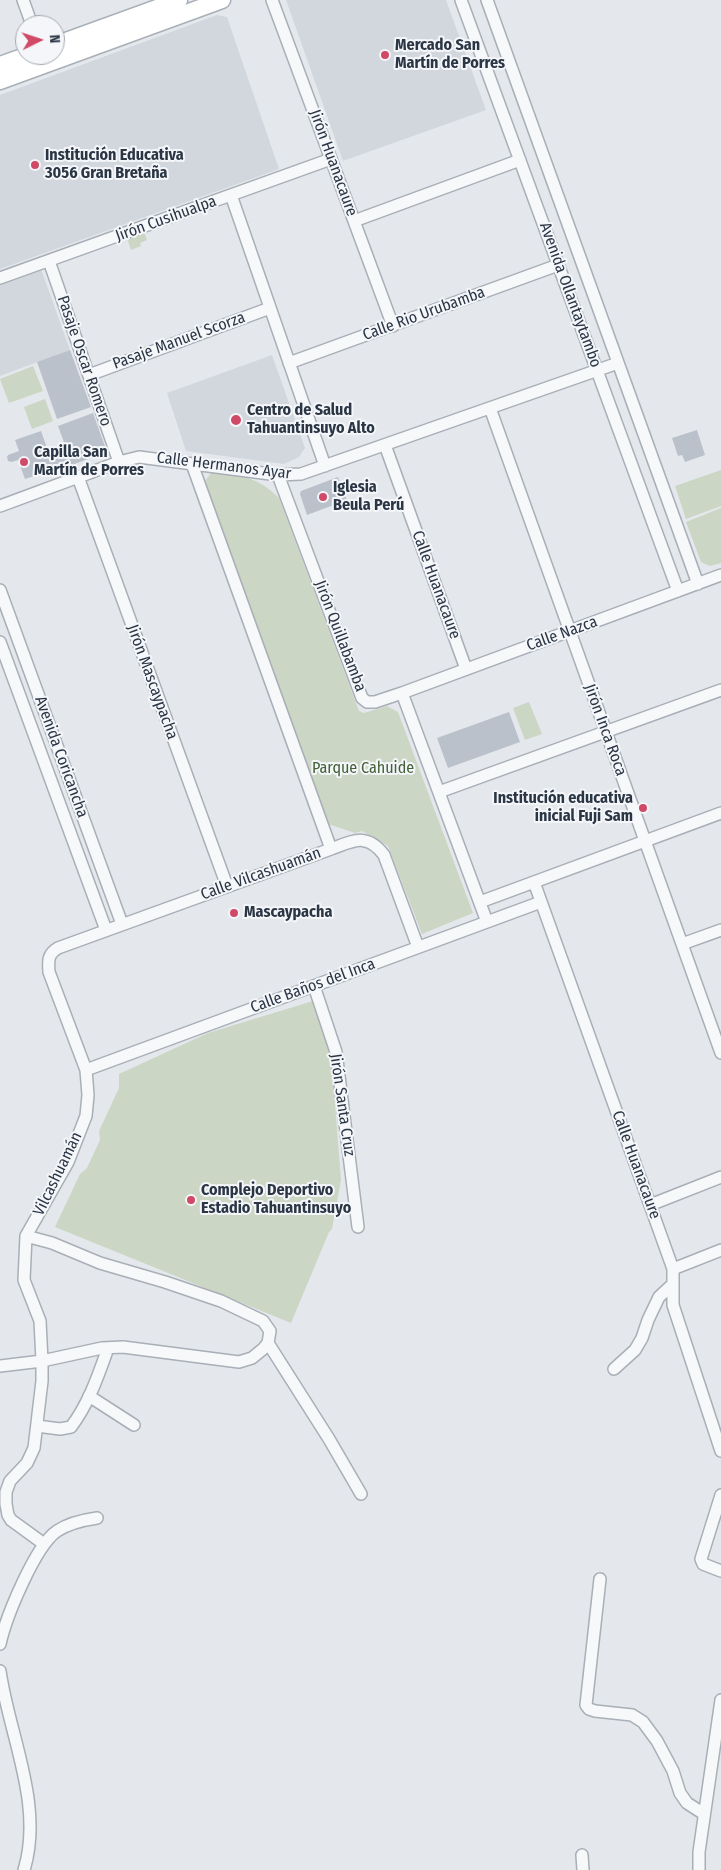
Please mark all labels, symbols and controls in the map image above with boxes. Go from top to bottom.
north arrow [15,15,65,65]
text: N [46,34,63,44]
place label: Mercado San Martín de Porres [395,36,505,74]
marker: Mercado San Martín de Porres [379,49,391,61]
street label: Jirón Huanacaure [305,107,361,219]
place label: Institución Educativa 3056 Gran Bretaña [45,146,184,184]
marker: Institución Educativa 3056 Gran Bretaña [29,159,41,171]
street label: Jirón Cusihualpa [113,192,219,246]
street label: Avenida Ollantaytambo [535,220,605,370]
street label: Calle Rio Urubamba [360,283,488,345]
street label: Pasaje Oscar Romero [53,293,115,429]
street label: Pasaje Manuel Scorza [110,308,248,374]
place label: Centro de Salud Tahuantinsuyo Alto [247,401,375,439]
marker: Centro de Salud Tahuantinsuyo Alto [229,413,243,427]
place label: Capilla San Martín de Porres [34,443,144,481]
street label: Calle Hermanos Ayar [156,448,292,484]
marker: Capilla San Martín de Porres [18,456,30,468]
place label: Iglesia Beula Perú [333,478,404,516]
marker: Iglesia Beula Perú [317,491,329,503]
street label: Calle Huanacaure [408,528,464,642]
street label: Jirón Quillabamba [310,578,370,694]
street label: Calle Nazca [524,612,600,656]
street label: Jirón Mascaypacha [122,622,182,742]
street label: Jirón Inca Roca [579,681,631,779]
street label: Avenida Coricancha [30,694,92,820]
park label: Parque Cahuide [312,759,414,779]
place label: Institución educativa inicial Fuji Sam [493,789,633,827]
marker: Institución educativa inicial Fuji Sam [637,802,649,814]
street label: Calle Vilcashuamán [198,843,324,905]
place label: Mascaypacha [244,903,332,923]
marker: Mascaypacha [228,907,240,919]
street label: Calle Baños del Inca [248,955,378,1017]
street label: Jirón Santa Cruz [325,1053,359,1157]
street label: Calle Huanacaure [608,1108,664,1222]
street label: Vilcashuamán [29,1129,87,1219]
place label: Complejo Deportivo Estadio Tahuantinsuyo [201,1181,351,1219]
marker: Complejo Deportivo Estadio Tahuantinsuyo [185,1194,197,1206]

